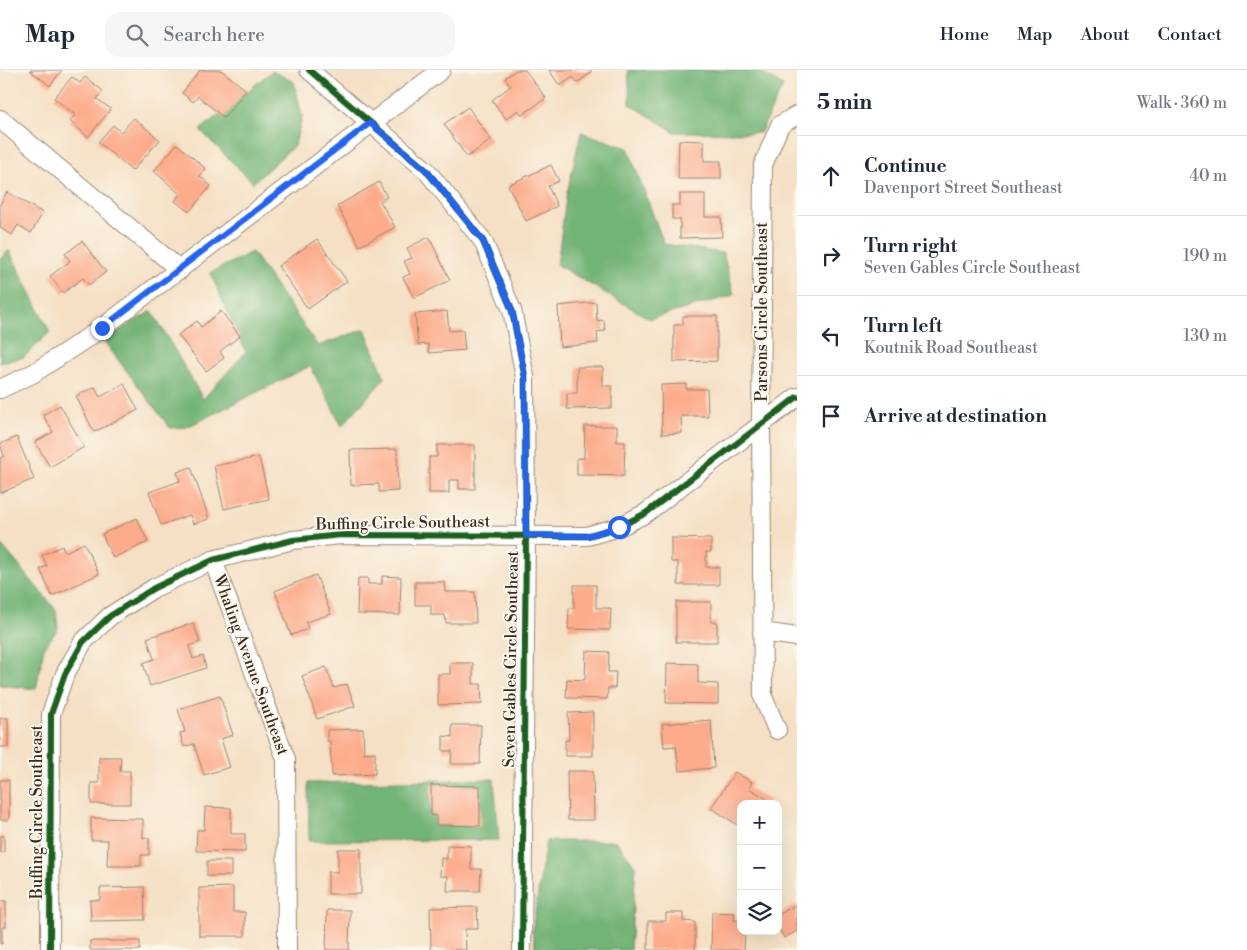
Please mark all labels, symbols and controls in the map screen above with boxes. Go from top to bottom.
search box [105,12,455,57]
text: Map [25,20,75,50]
icon: search [123,21,151,49]
text: Search here [163,23,265,47]
text: Home [940,23,989,46]
text: Map [1017,23,1053,46]
text: About [1081,23,1130,46]
text: Contact [1158,23,1222,46]
text: 5 min [817,90,872,116]
text: Walk · 360 m [1137,93,1227,113]
text: Continue [864,154,947,178]
icon: ahead [817,162,845,190]
text: 40 m [1190,166,1227,186]
text: Davenport Street Southeast [864,178,1063,198]
street label: Parsons Circle Southeast [752,222,772,402]
text: Turn right [864,234,957,258]
icon: right [817,242,845,270]
text: 190 m [1183,246,1227,266]
text: Seven Gables Circle Southeast [864,258,1081,278]
text: Turn left [864,314,943,338]
route end [91,317,114,340]
icon: left [817,322,845,350]
text: 130 m [1183,326,1227,346]
text: Koutnik Road Southeast [864,338,1038,358]
icon: arrive [817,402,845,430]
text: Arrive at destination [864,404,1047,428]
street label: Buffing Circle Southeast [315,511,491,535]
route start [608,516,631,539]
street label: Seven Gables Circle Southeast [499,550,523,768]
street label: Whaling Avenue Southeast [209,571,293,758]
street label: Buffing Circle Southeast [27,724,47,900]
map controls [737,800,782,935]
button: + [737,800,782,845]
button: − [737,845,782,890]
button: layers [737,890,782,935]

